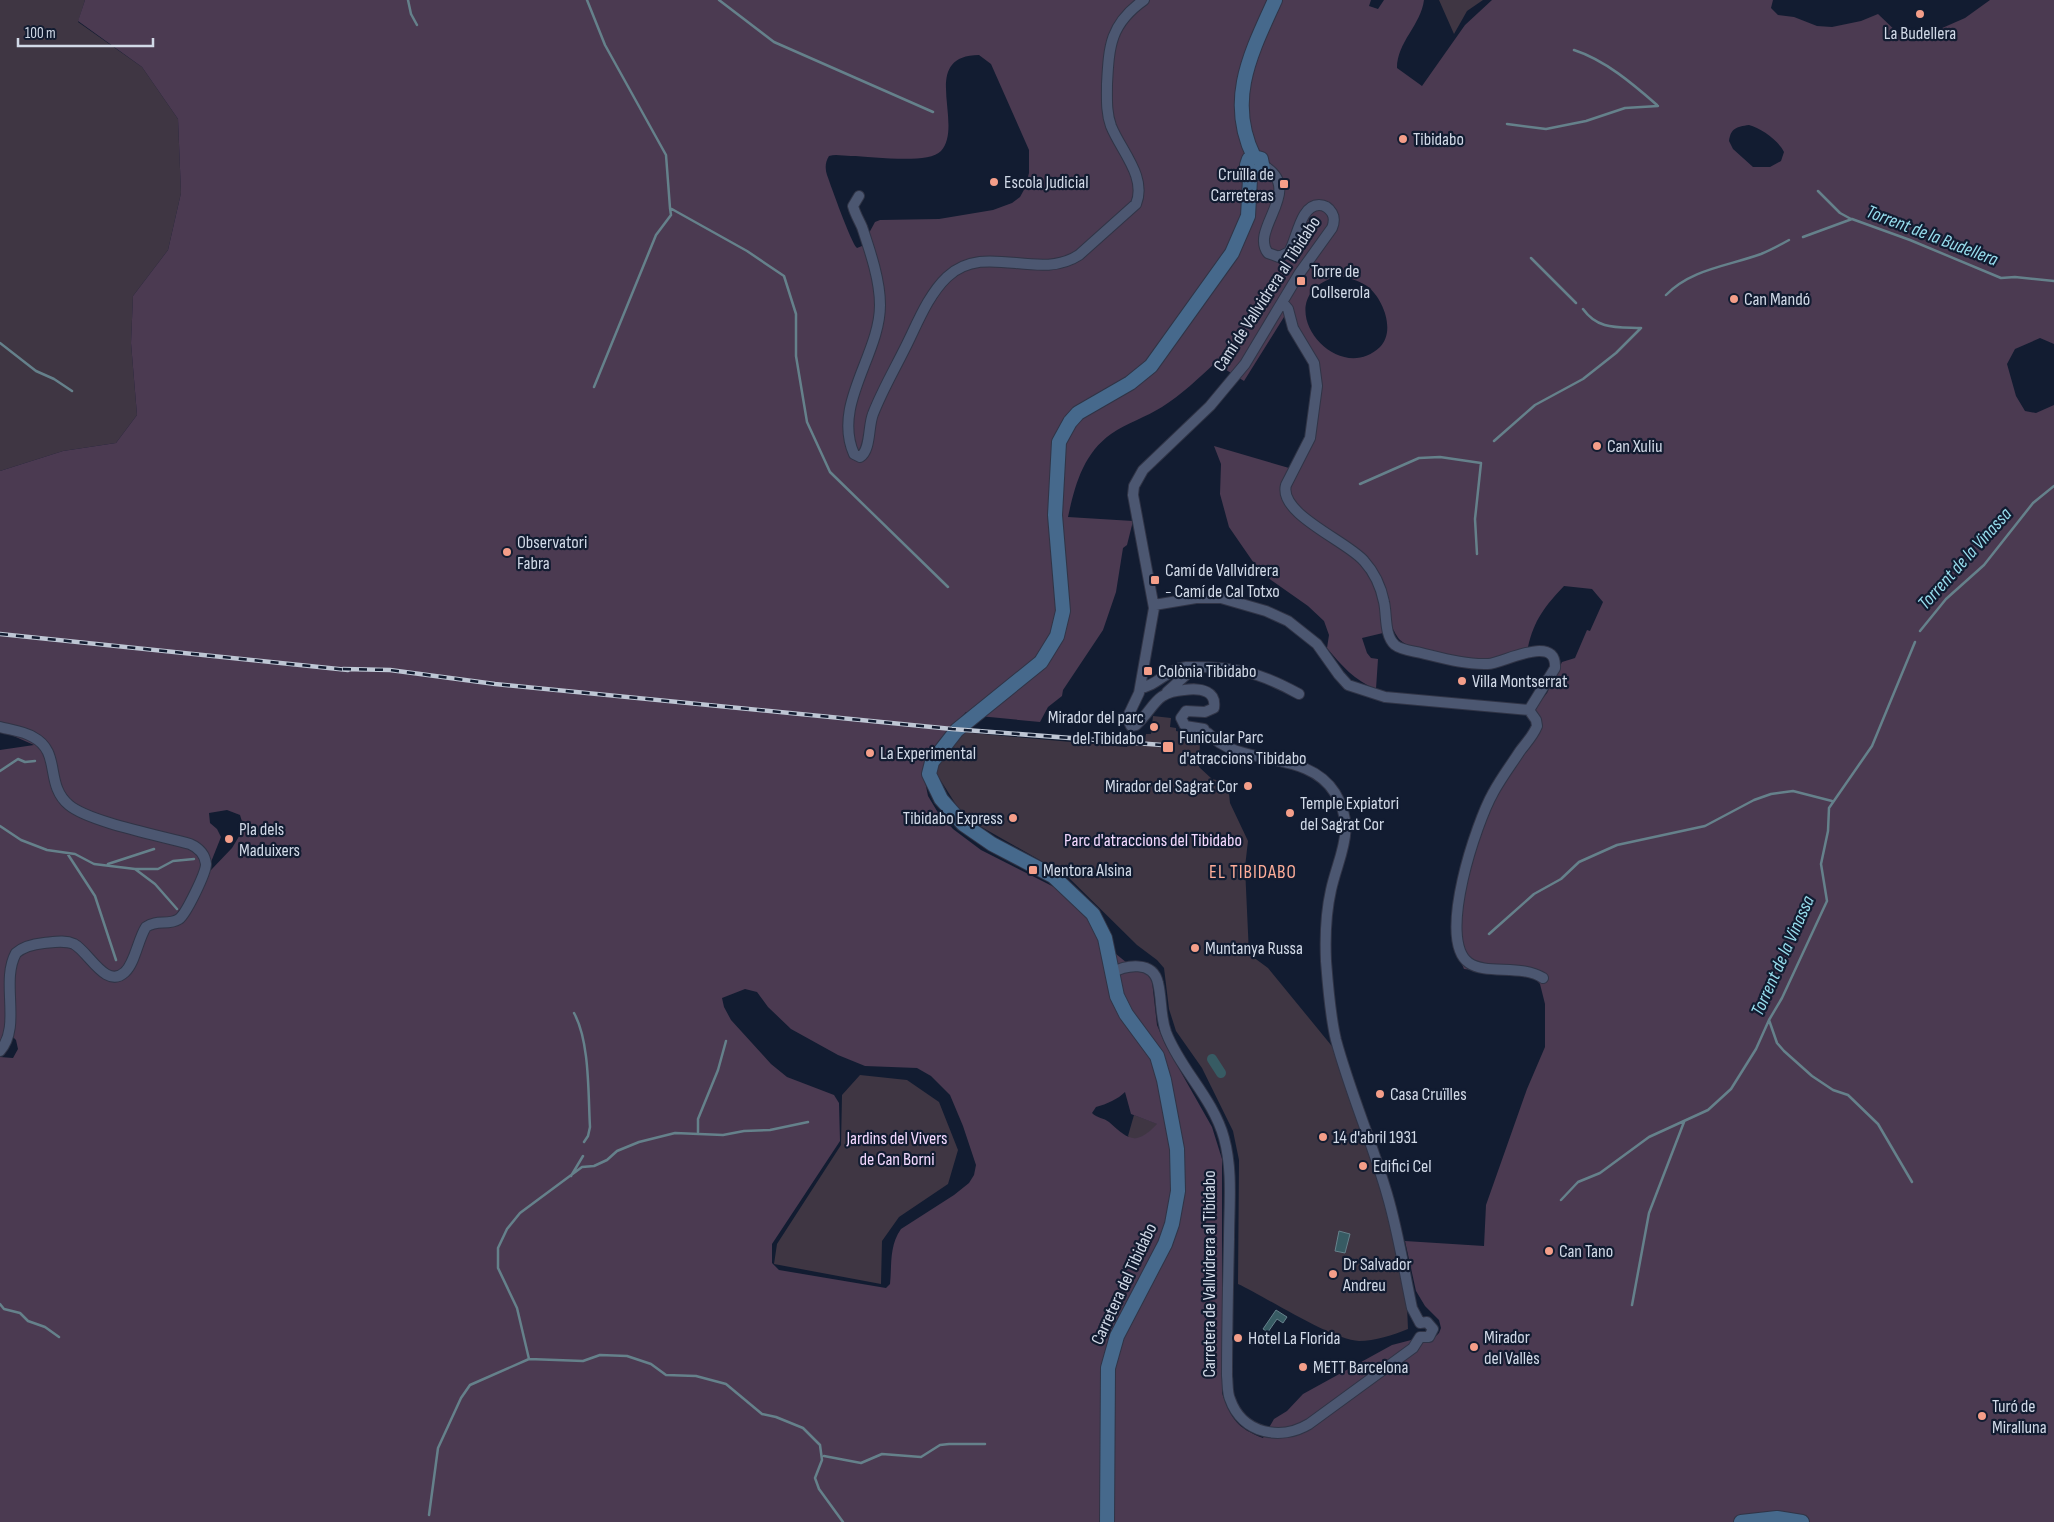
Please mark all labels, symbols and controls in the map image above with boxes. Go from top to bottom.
marker: La Budellera [1914,8,1926,20]
scale bar [18,15,152,47]
place label: La Budellera [1884,23,1956,44]
text: 100 m [25,24,56,43]
place label: Tibidabo [1413,129,1464,150]
marker: Tibidabo [1397,133,1409,145]
place label: Cruïlla de Carreteras [1211,164,1274,206]
place label: Escola Judicial [1004,172,1089,193]
marker: Escola Judicial [988,176,1000,188]
marker: Cruïlla de Carreteras [1278,178,1290,190]
water label: Torrent de la Budellera [1863,200,2001,272]
street label: Camí de Vallvidrera al Tibidabo [1209,213,1325,375]
place label: Torre de Collserola [1311,261,1370,303]
marker: Torre de Collserola [1295,275,1307,287]
place label: Can Mandó [1744,289,1810,310]
marker: Can Mandó [1728,293,1740,305]
place label: Can Xuliu [1607,436,1663,457]
marker: Can Xuliu [1591,440,1603,452]
water label: Torrent de la Vinassa [1913,503,2017,615]
place label: Observatori Fabra [517,532,587,574]
marker: Observatori Fabra [501,546,513,558]
place label: Camí de Vallvidrera - Camí de Cal Totxo [1165,560,1280,602]
marker: Camí de Vallvidrera - Camí de Cal Totxo [1149,574,1161,586]
place label: Colònia Tibidabo [1158,661,1257,682]
marker: Colònia Tibidabo [1142,665,1154,677]
place label: Villa Montserrat [1472,671,1568,692]
marker: Villa Montserrat [1456,675,1468,687]
place label: Mirador del parc del Tibidabo [1048,707,1144,749]
marker: Mirador del parc del Tibidabo [1148,721,1160,733]
place label: Funicular Parc d'atraccions Tibidabo [1179,727,1307,769]
marker: Funicular Parc d'atraccions Tibidabo [1161,740,1175,754]
place label: La Experimental [880,743,976,764]
marker: La Experimental [864,747,876,759]
place label: Mirador del Sagrat Cor [1105,776,1238,797]
marker: Mirador del Sagrat Cor [1242,780,1254,792]
place label: Temple Expiatori del Sagrat Cor [1300,793,1399,835]
marker: Temple Expiatori del Sagrat Cor [1284,807,1296,819]
place label: Tibidabo Express [903,808,1003,829]
marker: Tibidabo Express [1007,812,1019,824]
place label: Pla dels Maduixers [239,819,300,861]
park label: Parc d'atraccions del Tibidabo [1064,830,1242,851]
marker: Pla dels Maduixers [223,833,235,845]
place label: Mentora Alsina [1043,860,1132,881]
district label: EL TIBIDABO [1209,861,1297,884]
marker: Mentora Alsina [1027,864,1039,876]
water label: Torrent de la Vinassa [1746,892,1820,1020]
place label: Muntanya Russa [1205,938,1303,959]
marker: Muntanya Russa [1189,942,1201,954]
place label: Casa Cruïlles [1390,1084,1467,1105]
marker: Casa Cruïlles [1374,1088,1386,1100]
place label: 14 d'abril 1931 [1333,1127,1418,1148]
park label: Jardins del Vivers de Can Borni [845,1128,948,1170]
marker: 14 d'abril 1931 [1317,1131,1329,1143]
place label: Edifici Cel [1373,1156,1432,1177]
marker: Edifici Cel [1357,1160,1369,1172]
street label: Carretera de Vallvidrera al Tibidabo [1199,1170,1220,1378]
street label: Carretera del Tibidabo [1087,1220,1161,1348]
place label: Can Tano [1559,1241,1613,1262]
marker: Can Tano [1543,1245,1555,1257]
place label: Dr Salvador Andreu [1342,1254,1412,1296]
marker: Dr Salvador Andreu [1327,1268,1339,1280]
place label: Mirador del Vallès [1484,1327,1540,1369]
place label: Hotel La Florida [1248,1328,1341,1349]
marker: Hotel La Florida [1232,1332,1244,1344]
marker: Mirador del Vallès [1468,1341,1480,1353]
place label: METT Barcelona [1313,1357,1408,1378]
marker: METT Barcelona [1297,1361,1309,1373]
place label: Turó de Miralluna [1992,1396,2047,1438]
marker: Turó de Miralluna [1976,1410,1988,1422]

